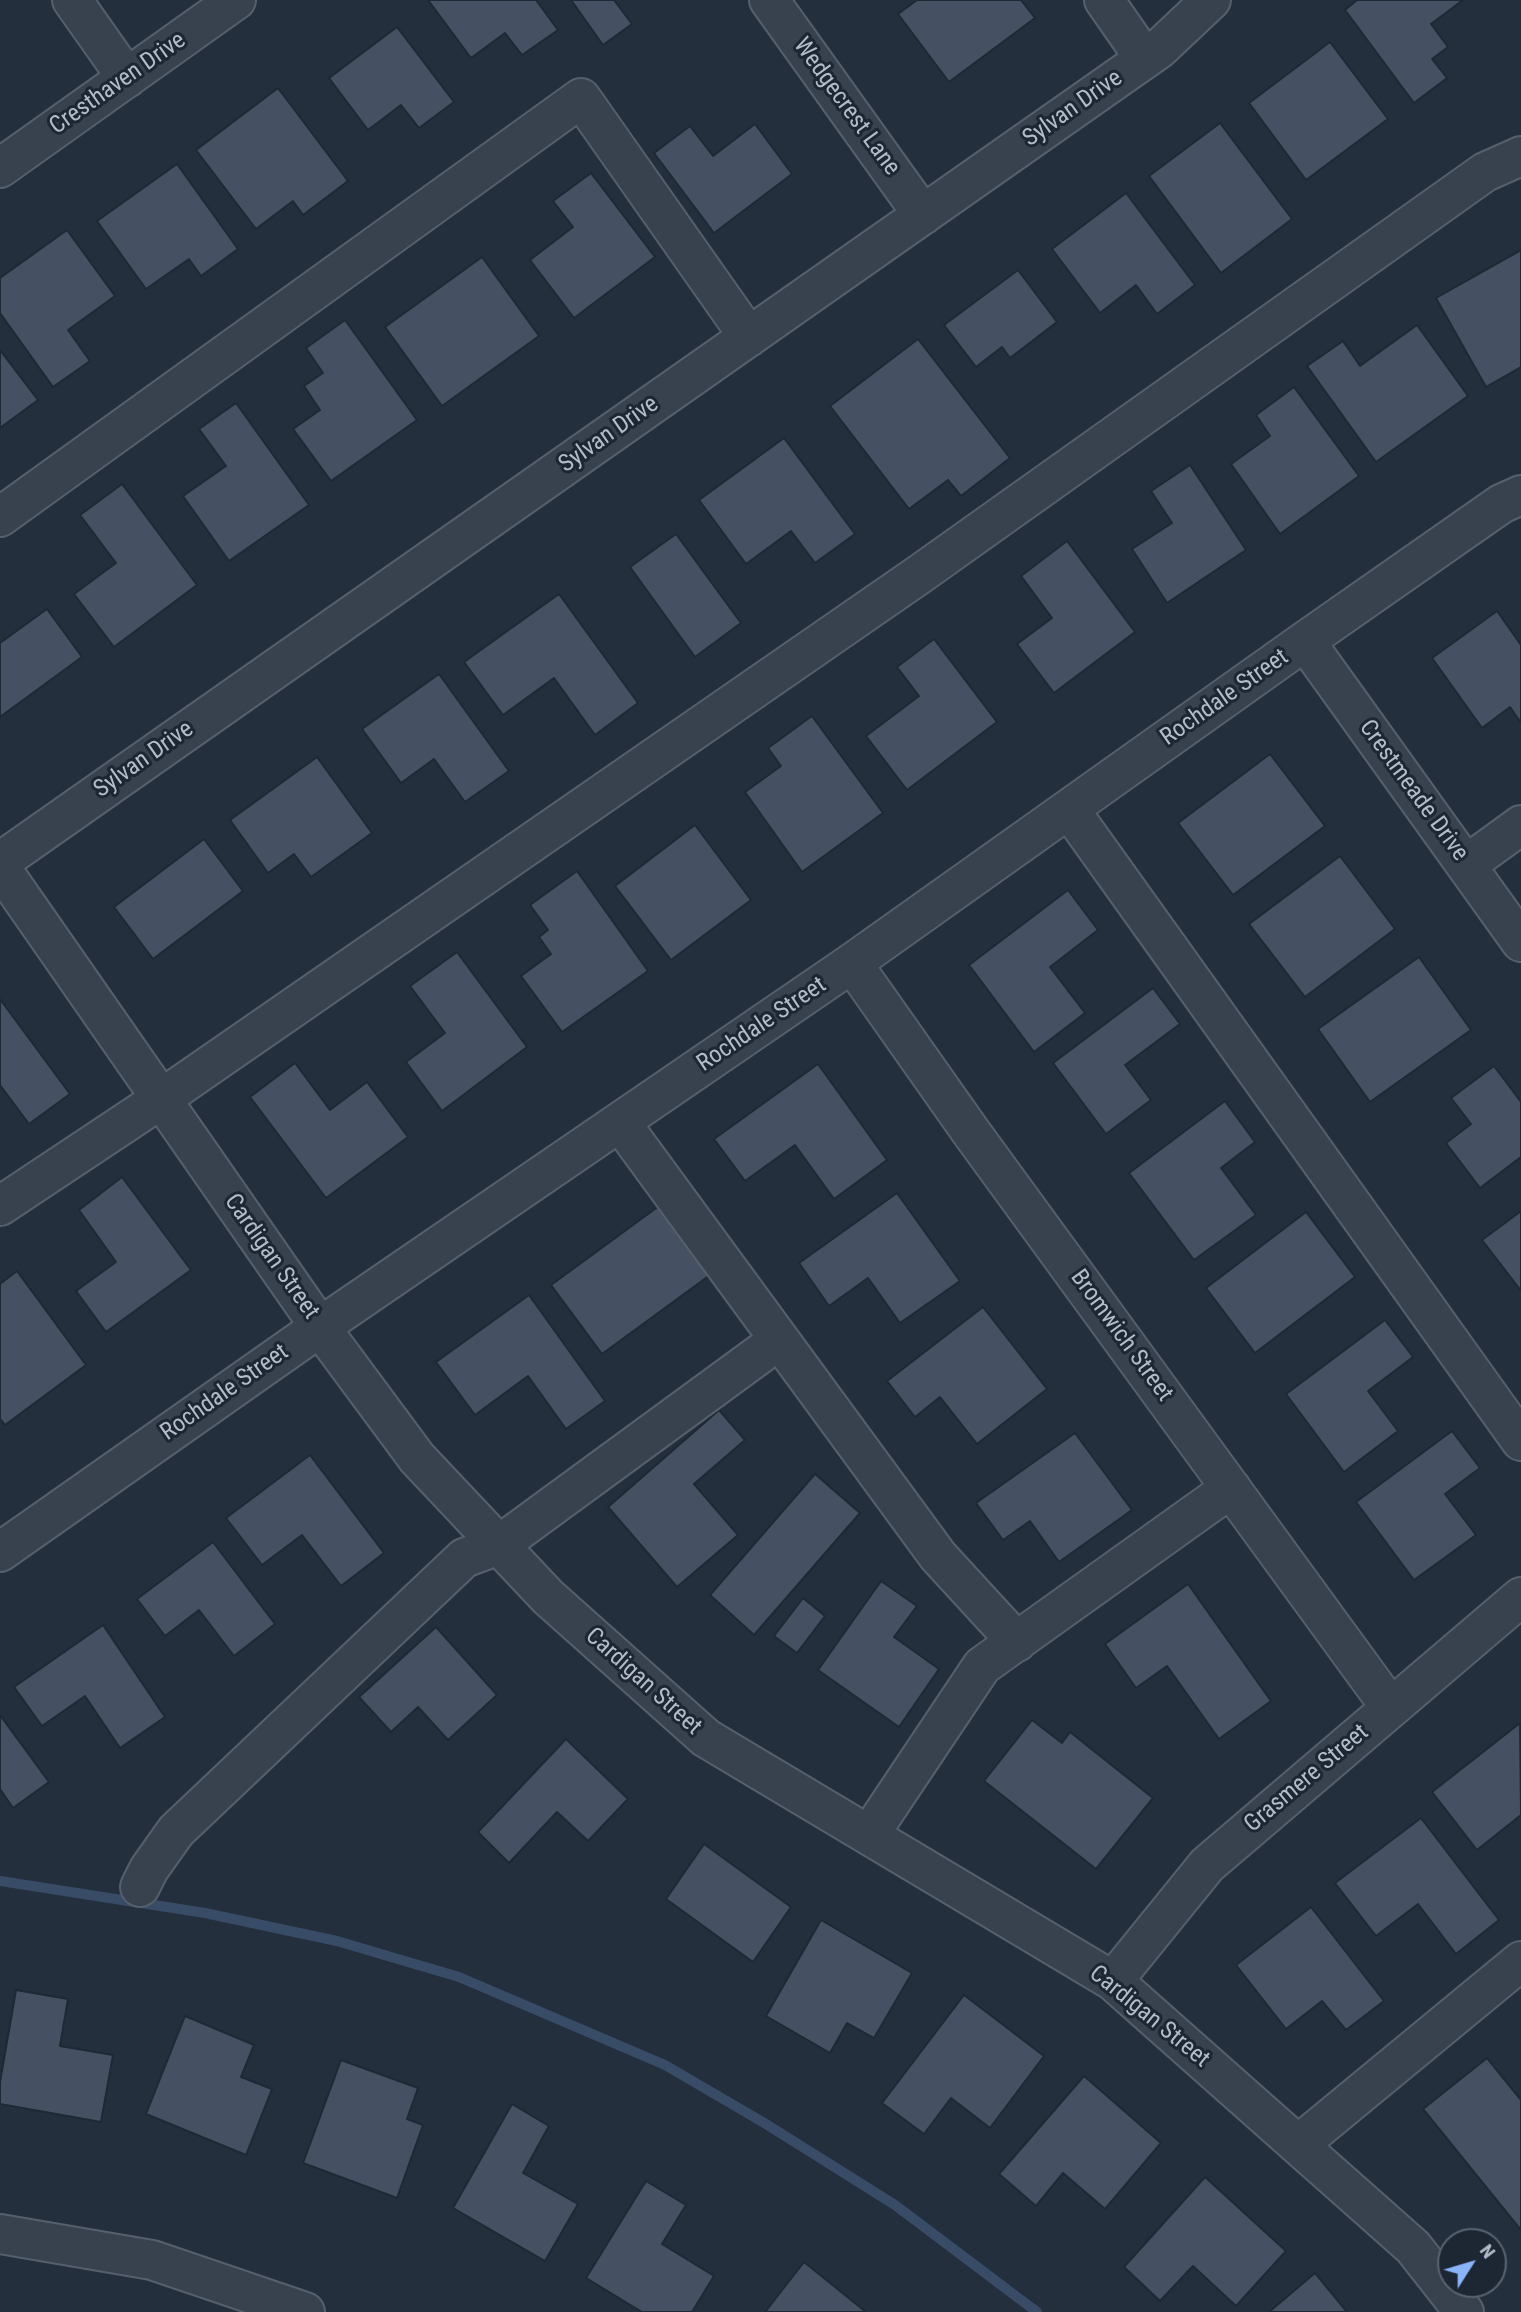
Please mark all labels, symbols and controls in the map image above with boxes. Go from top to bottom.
street label: Cresthaven Drive [45,27,191,141]
street label: Wedgecrest Lane [786,33,906,181]
street label: Sylvan Drive [1018,64,1128,154]
street label: Sylvan Drive [554,390,664,480]
street label: Rochdale Street [1156,643,1294,753]
street label: Sylvan Drive [89,715,199,805]
street label: Crestmeade Drive [1352,715,1474,867]
street label: Rochdale Street [692,971,832,1079]
street label: Cardigan Street [217,1189,325,1325]
street label: Bromwich Street [1064,1265,1178,1407]
street label: Rochdale Street [156,1338,294,1448]
street label: Cardigan Street [579,1622,707,1742]
street label: Grasmere Street [1239,1719,1375,1839]
street label: Cardigan Street [1083,1960,1215,2074]
north arrow [1437,2228,1507,2298]
text: N [1475,2240,1500,2263]

